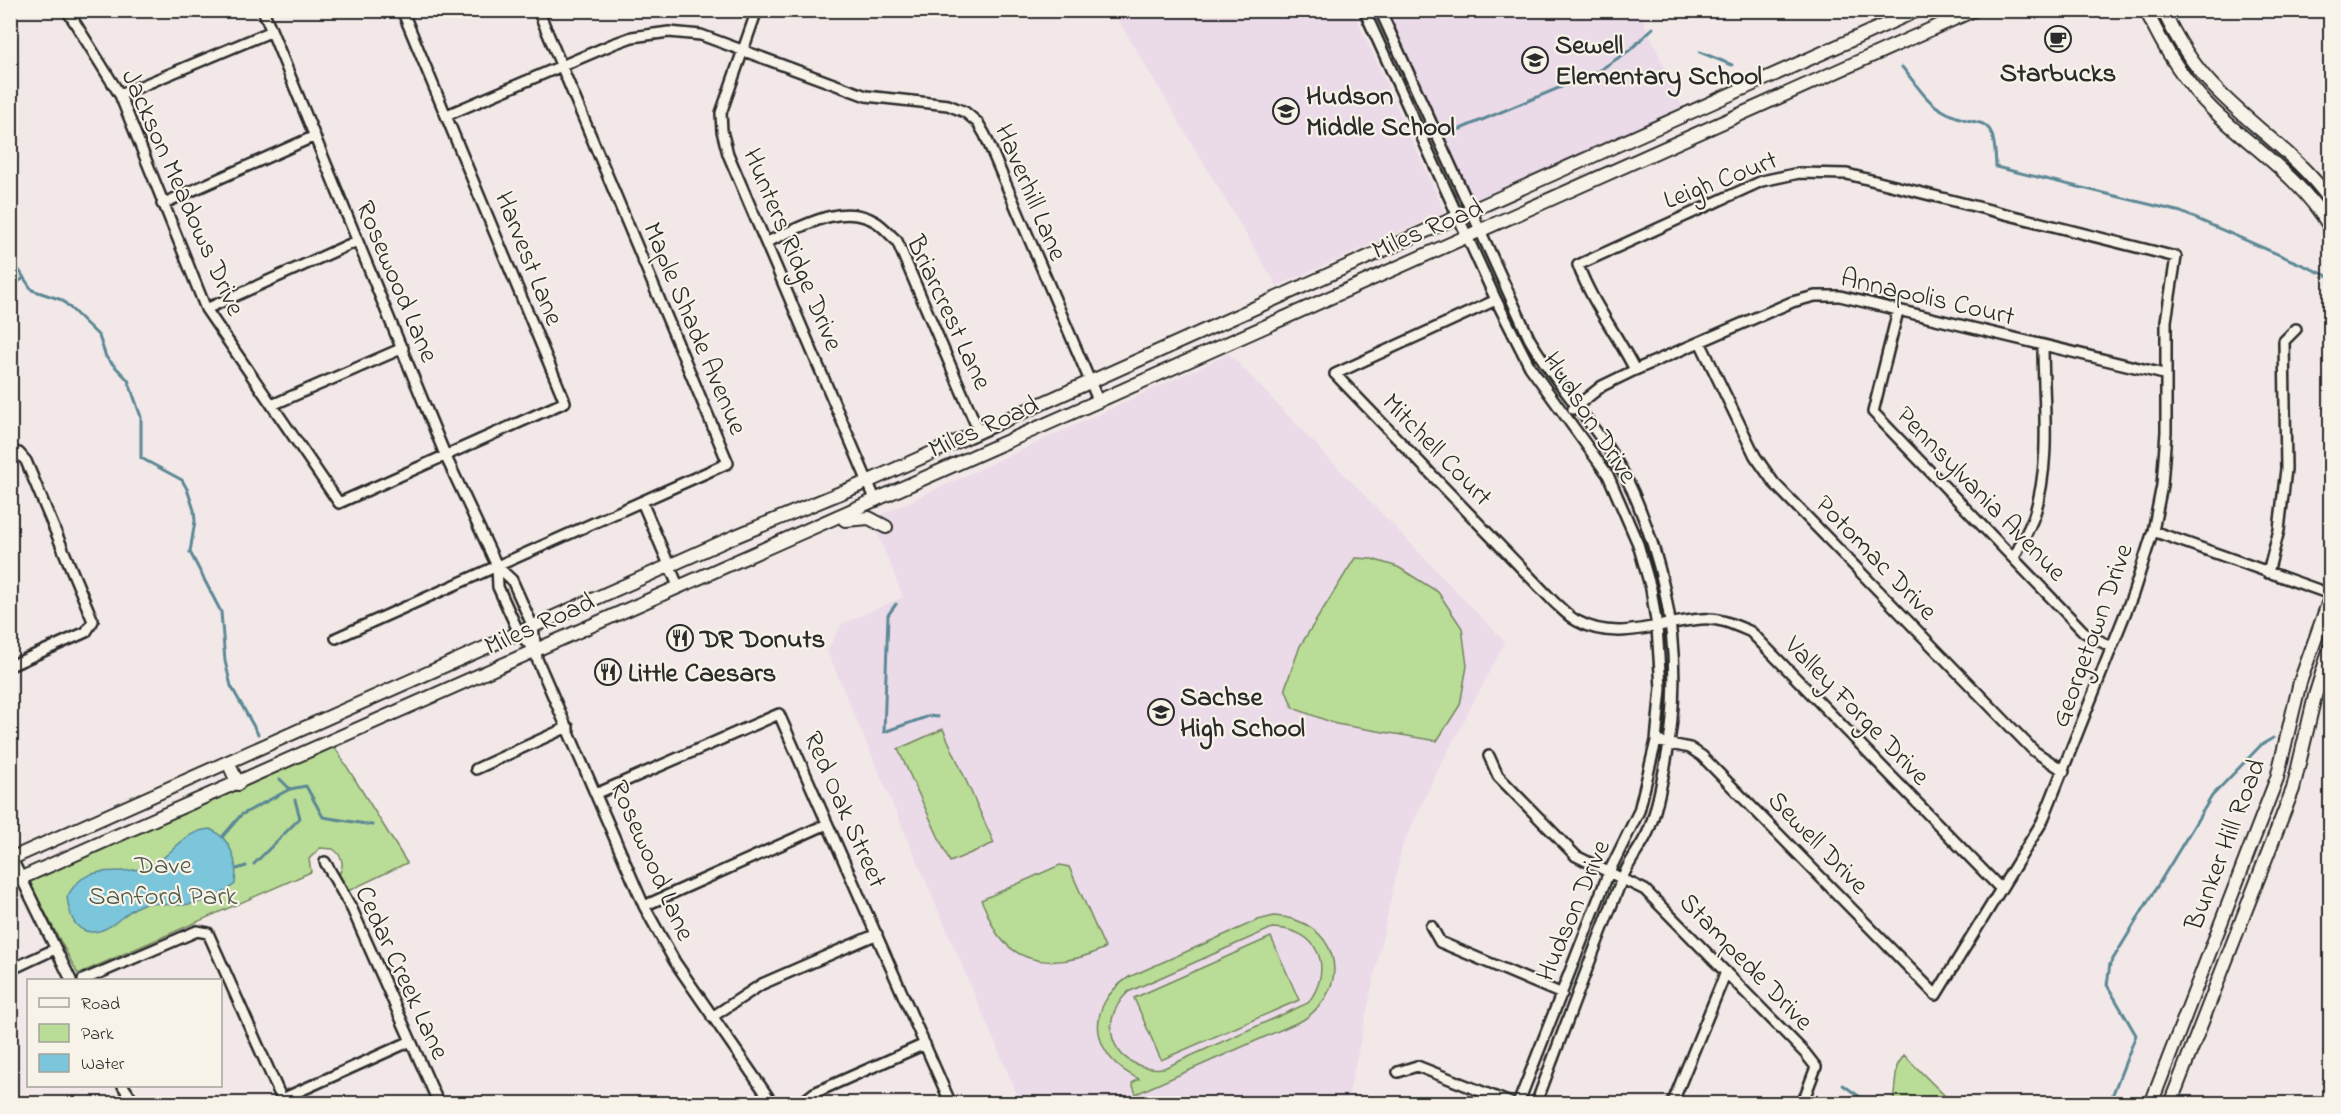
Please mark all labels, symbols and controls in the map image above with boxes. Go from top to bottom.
cafe icon: Starbucks [2043,24,2073,54]
place label: Sewell Elementary School [1555,27,1762,97]
school or university icon: Sewell Elementary School [1520,45,1550,75]
place label: Starbucks [2000,55,2116,94]
street label: Jackson Meadows Drive [110,63,254,323]
place label: Hudson Middle School [1306,78,1455,148]
school or university icon: Hudson Middle School [1271,96,1301,126]
street label: Haverhill Lane [983,118,1076,268]
street label: Leigh Court [1658,142,1784,221]
street label: Hunters Ridge Drive [731,143,852,358]
street label: Harvest Lane [483,186,573,333]
street label: Miles Road [1366,189,1489,271]
street label: Rosewood Lane [344,195,448,370]
street label: Maple Shade Avenue [631,217,756,442]
street label: Briarcrest Lane [894,229,1001,397]
street label: Annapolis Court [1837,259,2018,337]
street label: Hudson Drive [1532,345,1647,493]
street label: Mitchell Court [1372,385,1500,516]
street label: Miles Road [923,387,1045,470]
street label: Pennsylvania Avenue [1886,398,2075,592]
street label: Potomac Drive [1805,487,1946,631]
street label: Georgetown Drive [2042,538,2145,733]
street label: Miles Road [479,584,601,667]
place label: DR Donuts [698,621,825,660]
restaurant icon: DR Donuts [665,623,695,653]
street label: Valley Forge Drive [1774,627,1939,796]
place label: Little Caesars [628,655,776,694]
restaurant icon: Little Caesars [593,657,623,687]
place label: Sachse High School [1180,679,1305,750]
school or university icon: Sachse High School [1146,697,1176,727]
street label: Red Oak Street [792,725,896,895]
street label: Bunker Hill Road [2175,753,2277,937]
street label: Rosewood Lane [598,774,704,948]
street label: Sewell Drive [1758,783,1878,905]
street label: Hudson Drive [1527,833,1622,988]
park label: Dave Sanford Park [88,847,238,917]
street label: Cedar Creek Lane [343,880,458,1067]
street label: Stampede Drive [1669,885,1822,1041]
legend [27,979,222,1087]
text: Road [81,992,120,1018]
text: Park [81,1022,114,1048]
text: Water [81,1052,125,1078]

